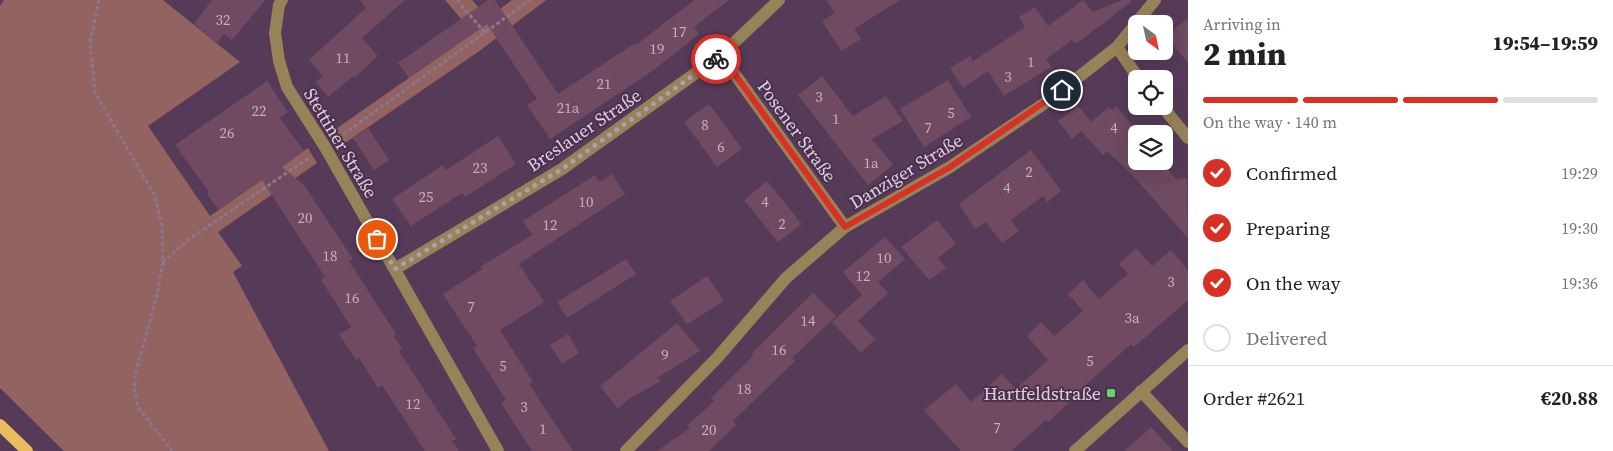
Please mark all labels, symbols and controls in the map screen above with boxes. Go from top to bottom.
house number: 32 [215,9,231,30]
text: Arriving in [1203,13,1281,35]
north arrow [1128,15,1172,60]
map controls [1128,15,1173,170]
house number: 17 [671,21,687,42]
text: 19:54–19:59 [1493,30,1598,56]
text: 2 min [1203,32,1286,76]
courier [691,34,741,84]
house number: 19 [649,38,665,59]
icon: bike [702,45,730,73]
house number: 11 [335,47,351,68]
house number: 1 [1027,51,1035,72]
house number: 3 [1004,66,1012,87]
pin [1041,69,1083,111]
button: locate [1128,70,1173,115]
house number: 21 [596,73,612,94]
street label: Posener Straße [752,75,842,187]
icon: home [1048,76,1076,104]
street label: Stettiner Straße [298,83,384,203]
street label: Breslauer Straße [522,83,646,177]
house number: 3 [815,86,823,107]
house number: 21a [557,97,580,118]
house number: 22 [251,100,267,121]
house number: 5 [947,102,955,123]
house number: 1 [832,108,840,129]
text: On the way · 140 m [1203,111,1337,133]
house number: 8 [701,114,709,135]
house number: 7 [924,117,932,138]
house number: 4 [1110,117,1118,138]
house number: 26 [219,122,235,143]
button: layers [1128,125,1173,170]
street label: Danziger Straße [845,127,967,215]
house number: 6 [717,136,725,157]
house number: 1a [863,152,879,173]
house number: 23 [472,157,488,178]
icon: check [1203,159,1231,187]
text: Confirmed [1246,160,1337,186]
house number: 2 [1025,161,1033,182]
text: 19:29 [1561,162,1598,184]
house number: 4 [1003,177,1011,198]
house number: 25 [418,186,434,207]
house number: 10 [578,191,594,212]
house number: 4 [761,191,769,212]
house number: 20 [297,207,313,228]
house number: 2 [778,213,786,234]
house number: 12 [542,214,558,235]
icon: check [1203,214,1231,242]
text: Preparing [1246,215,1330,241]
text: 19:30 [1561,217,1598,239]
pin [356,218,398,260]
icon: bag [363,225,391,253]
house number: 18 [322,245,338,266]
house number: 10 [876,247,892,268]
house number: 12 [855,265,871,286]
icon: check [1203,269,1231,297]
text: On the way [1246,270,1341,296]
house number: 3 [1167,271,1175,292]
text: 19:36 [1561,272,1598,294]
house number: 16 [344,287,360,308]
house number: 7 [467,296,475,317]
house number: 3a [1124,307,1140,328]
house number: 14 [800,310,816,331]
text: Delivered [1246,325,1327,351]
house number: 16 [771,339,787,360]
house number: 9 [661,344,669,365]
house number: 5 [1086,350,1094,371]
house number: 5 [499,355,507,376]
house number: 18 [736,378,752,399]
place label: Hartfeldstraße [984,381,1101,406]
text: Order #2621 [1203,385,1305,411]
text: €20.88 [1541,385,1598,411]
marker: Hartfeldstraße [1105,387,1117,399]
house number: 12 [405,393,421,414]
house number: 3 [520,396,528,417]
house number: 7 [993,417,1001,438]
house number: 1 [539,418,547,439]
house number: 20 [701,419,717,440]

